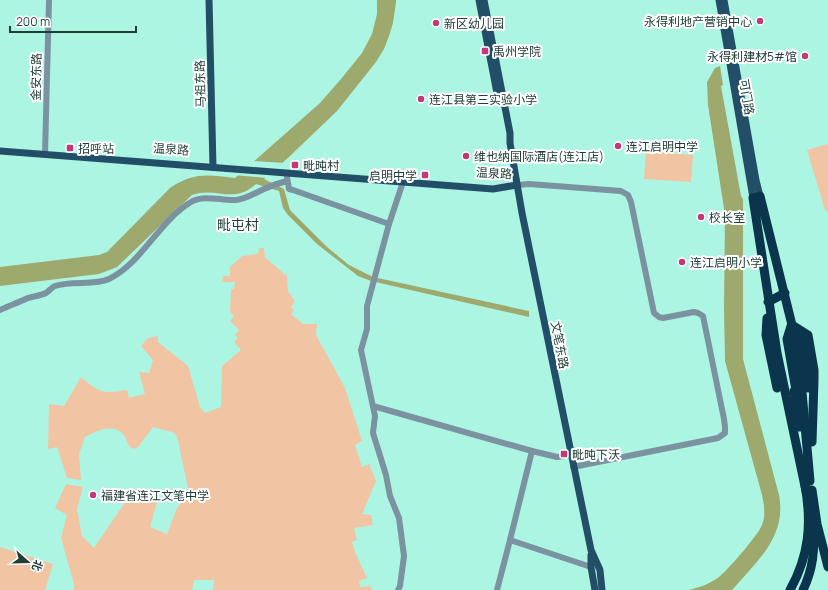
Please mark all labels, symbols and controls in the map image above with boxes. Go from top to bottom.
scale bar [10,8,136,34]
text: 200 m [16,13,50,30]
place label: 永得利地产营销中心 [644,13,752,30]
place label: 新区幼儿园 [444,15,504,32]
marker: 永得利地产营销中心 [755,16,765,26]
marker: 新区幼儿园 [431,18,441,28]
place label: 禹州学院 [493,43,541,60]
marker: 禹州学院 [480,46,490,56]
place label: 永得利建材5#馆 [707,48,797,65]
marker: 永得利建材5#馆 [800,51,810,61]
street label: 金安东路 [27,53,45,101]
street label: 马祖东路 [191,60,209,108]
street label: 可门路 [736,78,758,116]
place label: 连江县第三实验小学 [429,91,537,108]
marker: 连江县第三实验小学 [416,94,426,104]
place label: 连江启明中学 [626,138,698,155]
street label: 温泉路 [152,139,190,159]
place label: 招呼站 [78,140,114,157]
marker: 连江启明中学 [613,141,623,151]
marker: 招呼站 [65,143,75,153]
place label: 维也纳国际酒店(连江店) [474,148,604,165]
marker: 维也纳国际酒店(连江店) [461,151,471,161]
place label: 毗旽村 [303,157,340,174]
marker: 毗旽村 [290,160,300,170]
street label: 温泉路 [476,164,512,182]
place label: 启明中学 [369,167,417,184]
marker: 启明中学 [420,170,430,180]
place label: 校长室 [709,209,745,226]
marker: 校长室 [696,212,706,222]
district label: 毗屯村 [217,215,259,234]
place label: 连江启明小学 [690,254,762,271]
marker: 连江启明小学 [677,257,687,267]
street label: 文笔东路 [547,320,573,370]
place label: 毗旽下沃 [572,446,620,463]
marker: 毗旽下沃 [559,449,569,459]
place label: 福建省连江文笔中学 [101,487,209,504]
marker: 福建省连江文笔中学 [88,490,98,500]
north arrow [8,542,48,582]
text: 北 [29,558,47,573]

